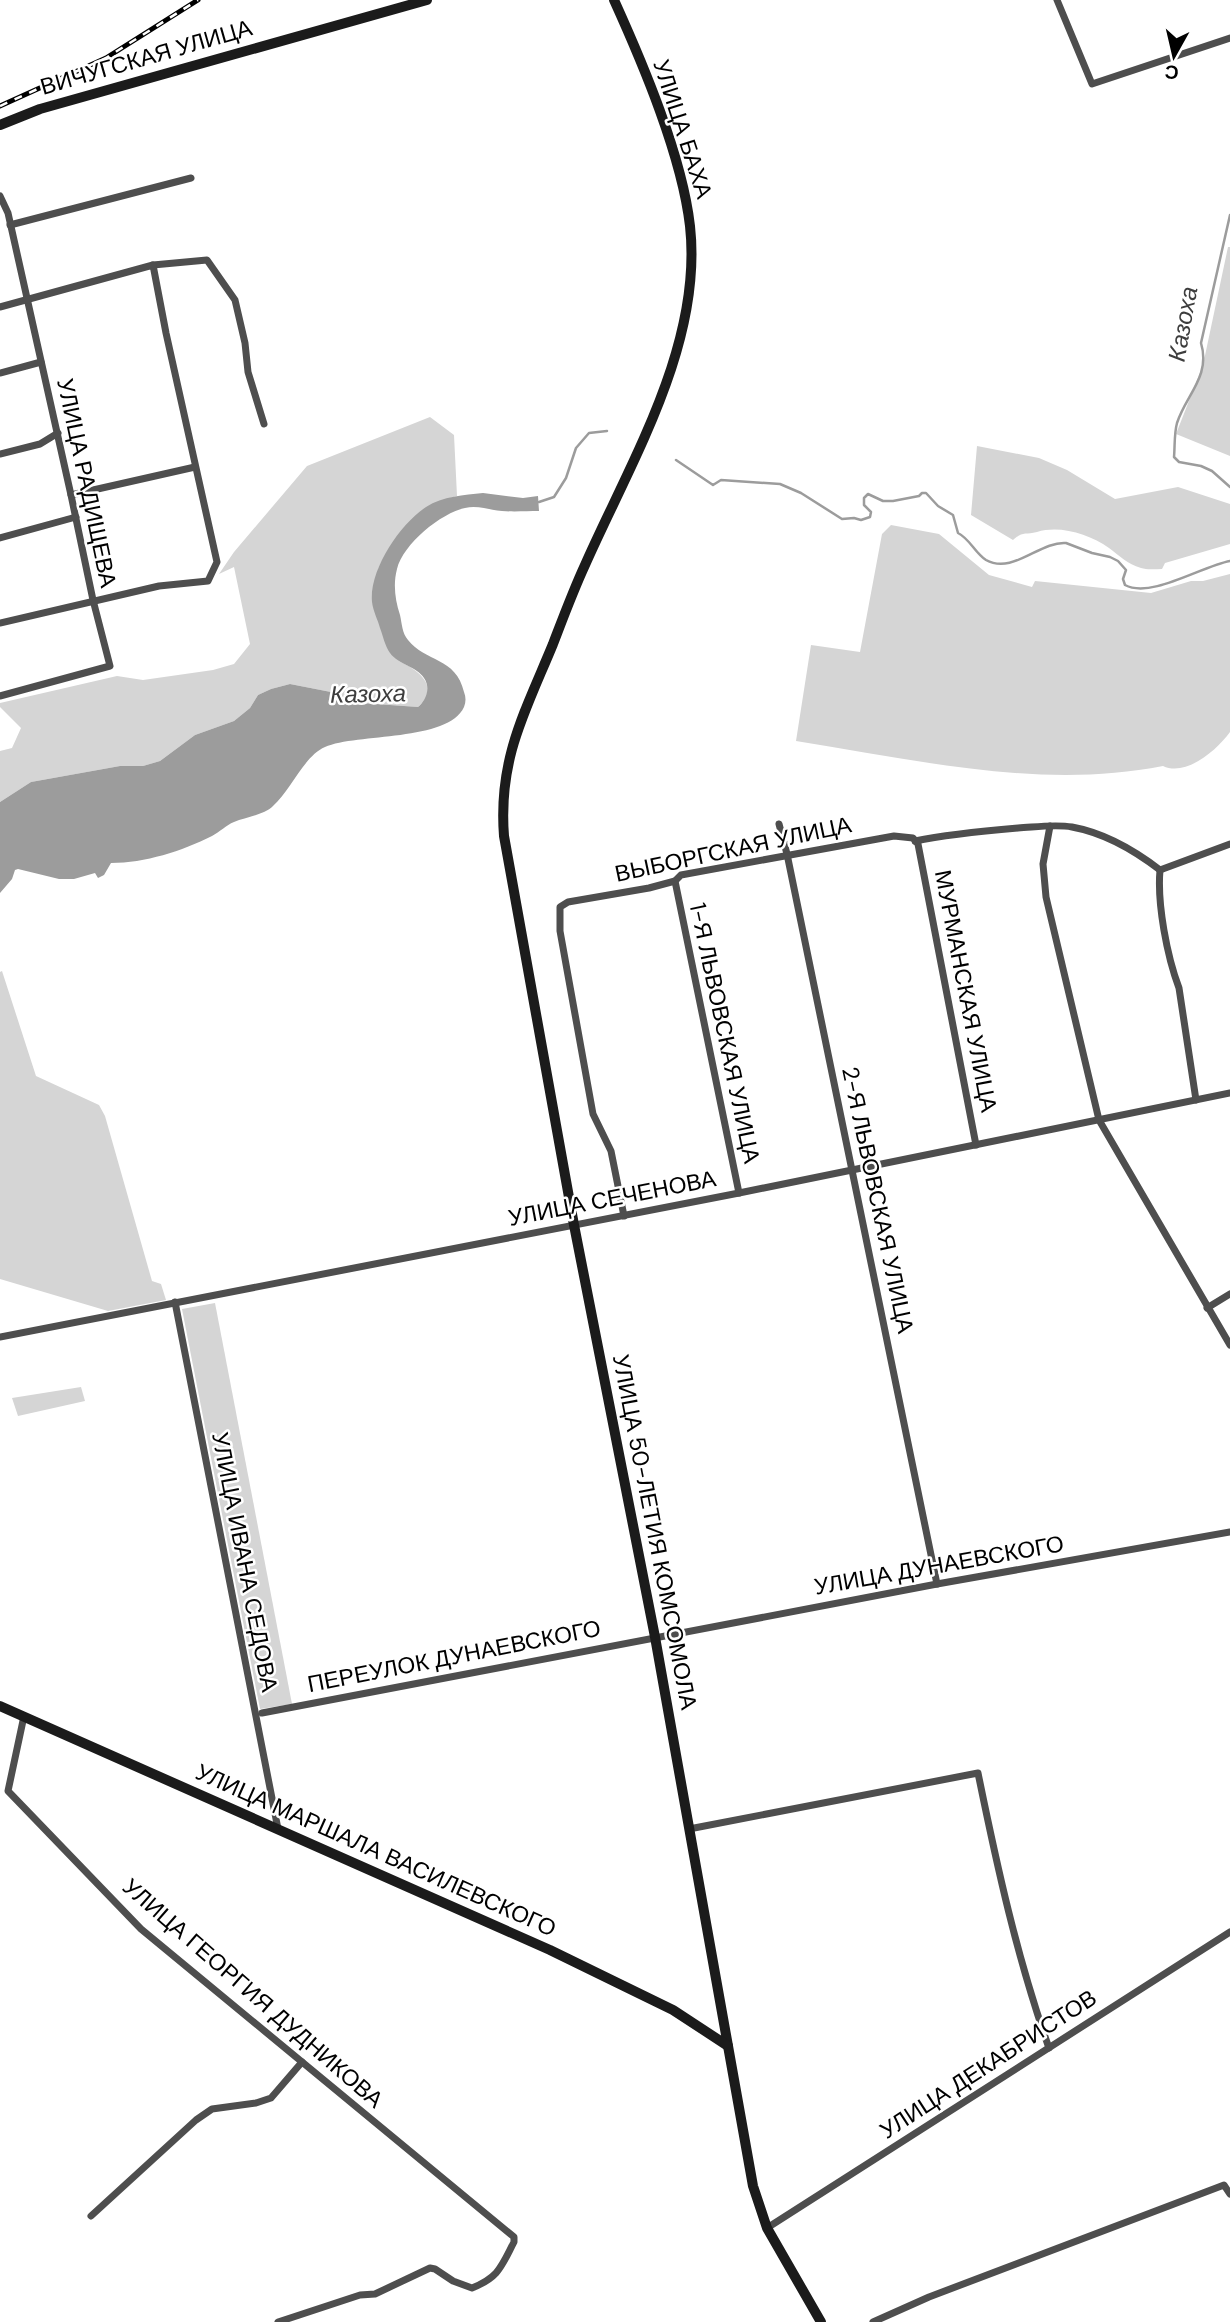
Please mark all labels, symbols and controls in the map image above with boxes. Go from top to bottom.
street label: ВИЧУГСКАЯ УЛИЦА [37,12,256,102]
north arrow [1139,21,1209,91]
street label: УЛИЦА БАХА [646,56,720,203]
text: С [1163,59,1180,86]
water label: Казоха [1161,284,1204,364]
street label: УЛИЦА РАДИЩЕВА [50,376,124,591]
water label: Казоха [330,677,406,710]
street label: ВЫБОРГСКАЯ УЛИЦА [612,809,855,889]
street label: МУРМАНСКАЯ УЛИЦА [928,867,1004,1115]
street label: 1-Я ЛЬВОВСКАЯ УЛИЦА [683,900,767,1167]
street label: 2-Я ЛЬВОВСКАЯ УЛИЦА [835,1064,921,1337]
street label: УЛИЦА СЕЧЕНОВА [506,1163,719,1233]
street label: УЛИЦА 50-ЛЕТИЯ КОМСОМОЛА [606,1352,704,1713]
street label: УЛИЦА ИВАНА СЕДОВА [205,1430,285,1695]
street label: УЛИЦА ДУНАЕВСКОГО [812,1528,1066,1602]
street label: ПЕРЕУЛОК ДУНАЕВСКОГО [305,1613,603,1699]
street label: УЛИЦА МАРШАЛА ВАСИЛЕВСКОГО [191,1757,561,1943]
street label: УЛИЦА ГЕОРГИЯ ДУДНИКОВА [116,1872,390,2115]
street label: УЛИЦА ДЕКАБРИСТОВ [874,1983,1102,2145]

